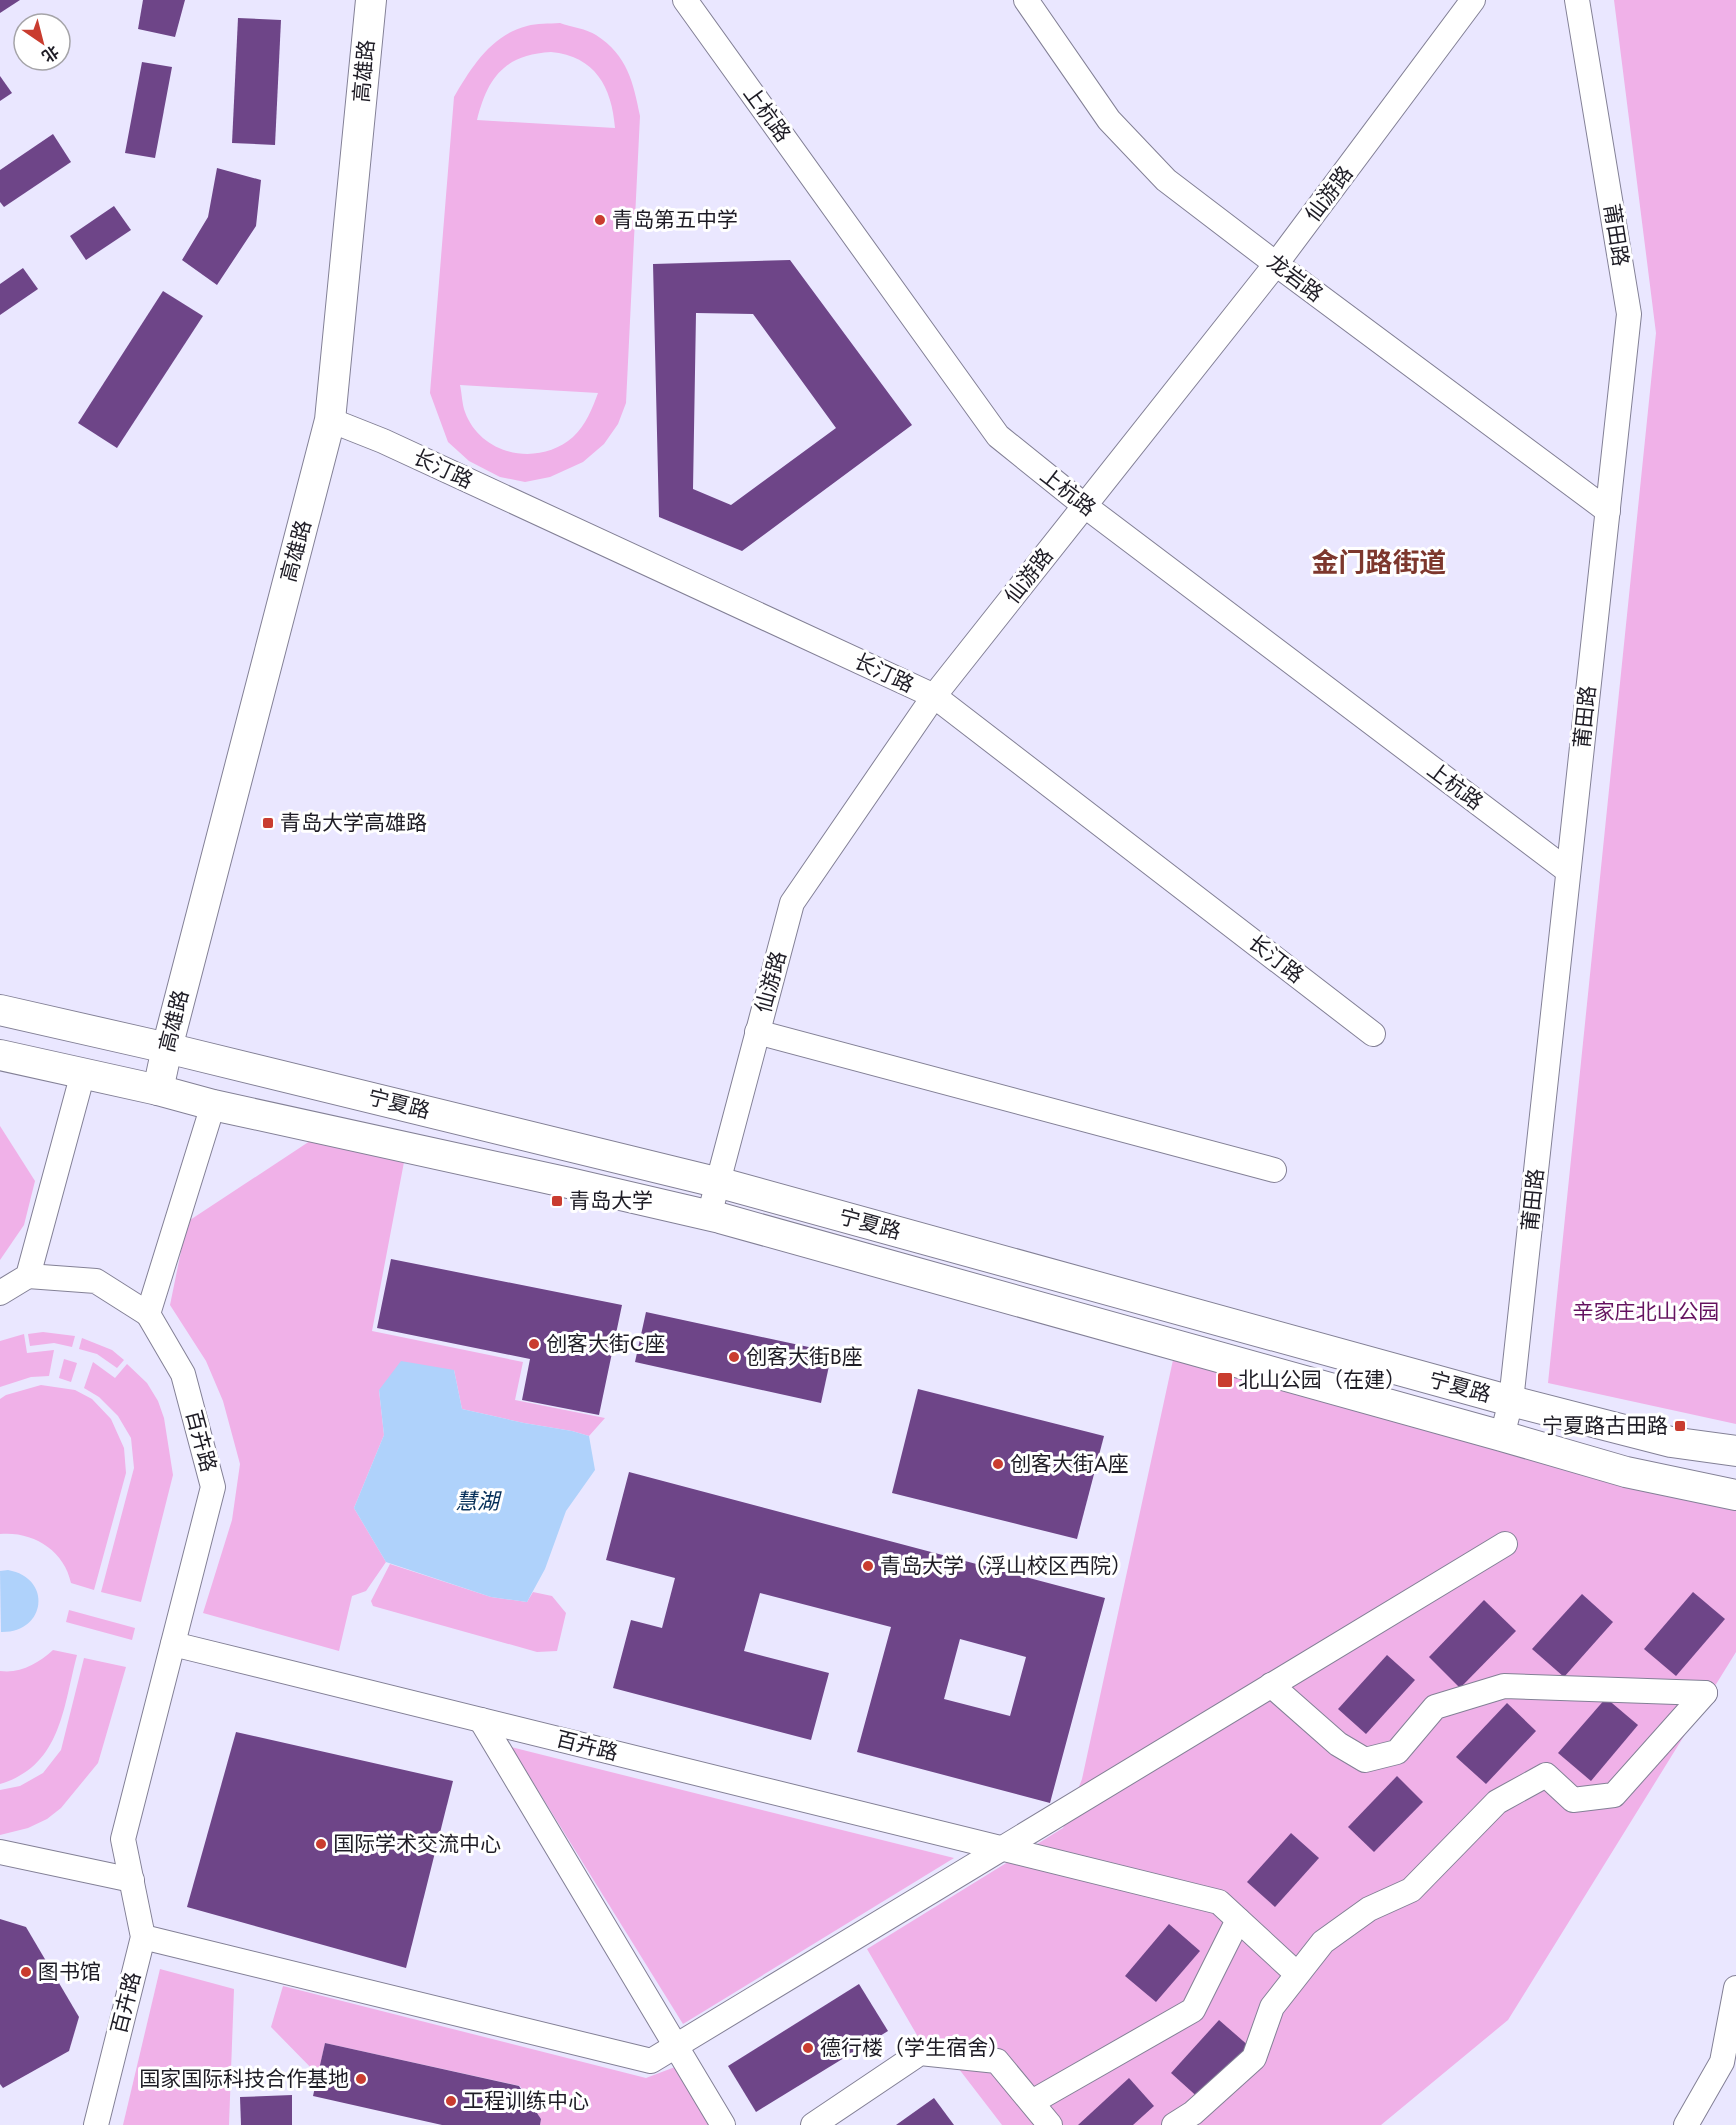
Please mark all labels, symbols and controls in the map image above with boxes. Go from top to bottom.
north arrow [12,12,72,72]
street label: 高雄路 [346,38,382,104]
text: 北 [37,40,63,68]
street label: 上杭路 [736,80,798,148]
street label: 仙游路 [1298,160,1360,228]
street label: 莆田路 [1596,202,1636,268]
place label: 青岛第五中学 [612,205,738,235]
marker: 青岛第五中学 [593,213,607,227]
street label: 龙岩路 [1261,247,1329,309]
street label: 长汀路 [408,442,478,496]
street label: 上杭路 [1034,461,1102,523]
street label: 高雄路 [273,517,319,585]
street label: 仙游路 [998,542,1060,610]
district label: 金门路街道 [1312,543,1447,582]
street label: 长汀路 [849,646,919,700]
street label: 莆田路 [1567,684,1603,750]
street label: 上杭路 [1421,755,1489,817]
place label: 青岛大学高雄路 [280,808,427,838]
marker: 青岛大学高雄路 [261,816,275,830]
street label: 长汀路 [1242,928,1310,990]
street label: 仙游路 [748,948,794,1016]
street label: 高雄路 [152,987,196,1055]
street label: 宁夏路 [365,1082,433,1126]
street label: 莆田路 [1515,1167,1551,1233]
place label: 青岛大学 [569,1186,653,1216]
marker: 青岛大学 [550,1194,564,1208]
street label: 宁夏路 [836,1201,904,1247]
park label: 辛家庄北山公园 [1573,1297,1720,1327]
place label: 创客大街C座 [546,1329,665,1359]
marker: 创客大街C座 [527,1337,541,1351]
place label: 创客大街B座 [746,1342,863,1372]
marker: 创客大街B座 [727,1350,741,1364]
street label: 宁夏路 [1426,1364,1494,1410]
place label: 北山公园（在建） [1238,1365,1406,1395]
marker: 北山公园（在建） [1216,1371,1234,1389]
street label: 百卉路 [178,1407,224,1475]
place label: 宁夏路古田路 [1542,1411,1668,1441]
marker: 宁夏路古田路 [1673,1419,1687,1433]
place label: 创客大街A座 [1010,1449,1129,1479]
marker: 创客大街A座 [991,1457,1005,1471]
water label: 慧湖 [455,1485,502,1517]
place label: 青岛大学（浮山校区西院） [880,1551,1132,1581]
marker: 青岛大学（浮山校区西院） [861,1559,875,1573]
street label: 百卉路 [553,1724,621,1768]
place label: 国际学术交流中心 [333,1829,501,1859]
marker: 国际学术交流中心 [314,1837,328,1851]
place label: 图书馆 [38,1957,101,1987]
marker: 图书馆 [19,1965,33,1979]
street label: 百卉路 [104,1969,148,2037]
place label: 德行楼（学生宿舍） [820,2033,1009,2063]
marker: 德行楼（学生宿舍） [801,2041,815,2055]
place label: 国家国际科技合作基地 [139,2064,349,2094]
marker: 国家国际科技合作基地 [354,2072,368,2086]
place label: 工程训练中心 [463,2086,589,2116]
marker: 工程训练中心 [444,2094,458,2108]

